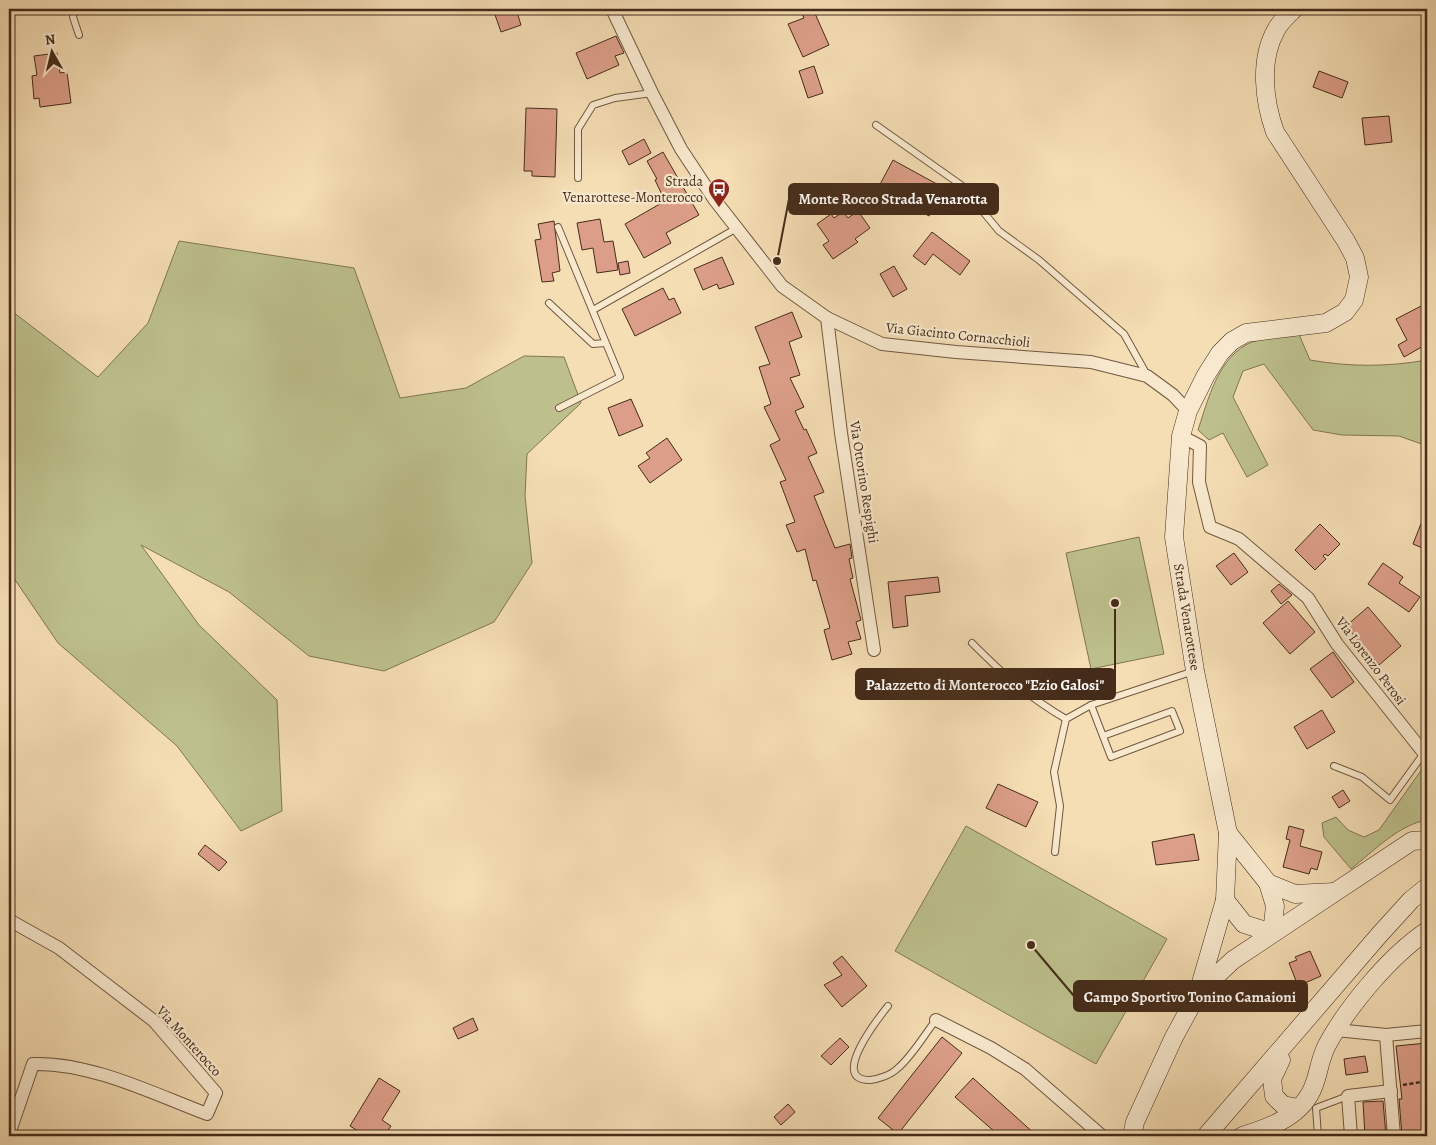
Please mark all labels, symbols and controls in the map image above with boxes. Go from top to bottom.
north arrow [28,28,78,78]
text: N [44,30,57,50]
place label: Strada Venarottese-Monterocco [562,172,703,207]
bus stop icon: Strada Venarottese-Monterocco [707,177,731,208]
callout: Monte Rocco Strada Venarotta [789,184,998,214]
text: Monte Rocco Strada Venarotta [799,189,988,209]
street label: Via Giacinto Cornacchioli [884,318,1031,352]
street label: Via Ottorino Respighi [845,418,883,545]
street label: Strada Venarottese [1169,562,1205,672]
street label: Via Lorenzo Perosi [1331,612,1410,709]
callout: Palazzetto di Monterocco "Ezio Galosi" [856,669,1115,699]
text: Palazzetto di Monterocco "Ezio Galosi" [866,675,1104,695]
callout: Campo Sportivo Tonino Camaioni [1074,981,1307,1011]
text: Campo Sportivo Tonino Camaioni [1084,987,1297,1007]
street label: Via Monterocco [152,1001,226,1080]

